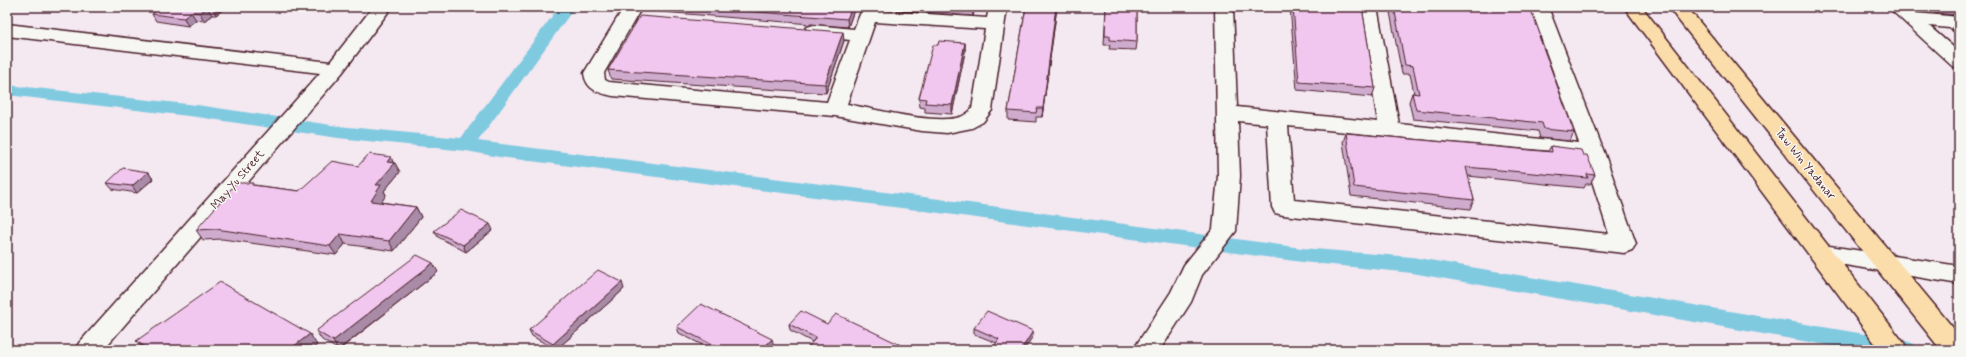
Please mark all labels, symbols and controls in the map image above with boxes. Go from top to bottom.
street label: Taw Win Yadanar [1771,125,1839,203]
street label: May Yu Street [208,147,268,213]

